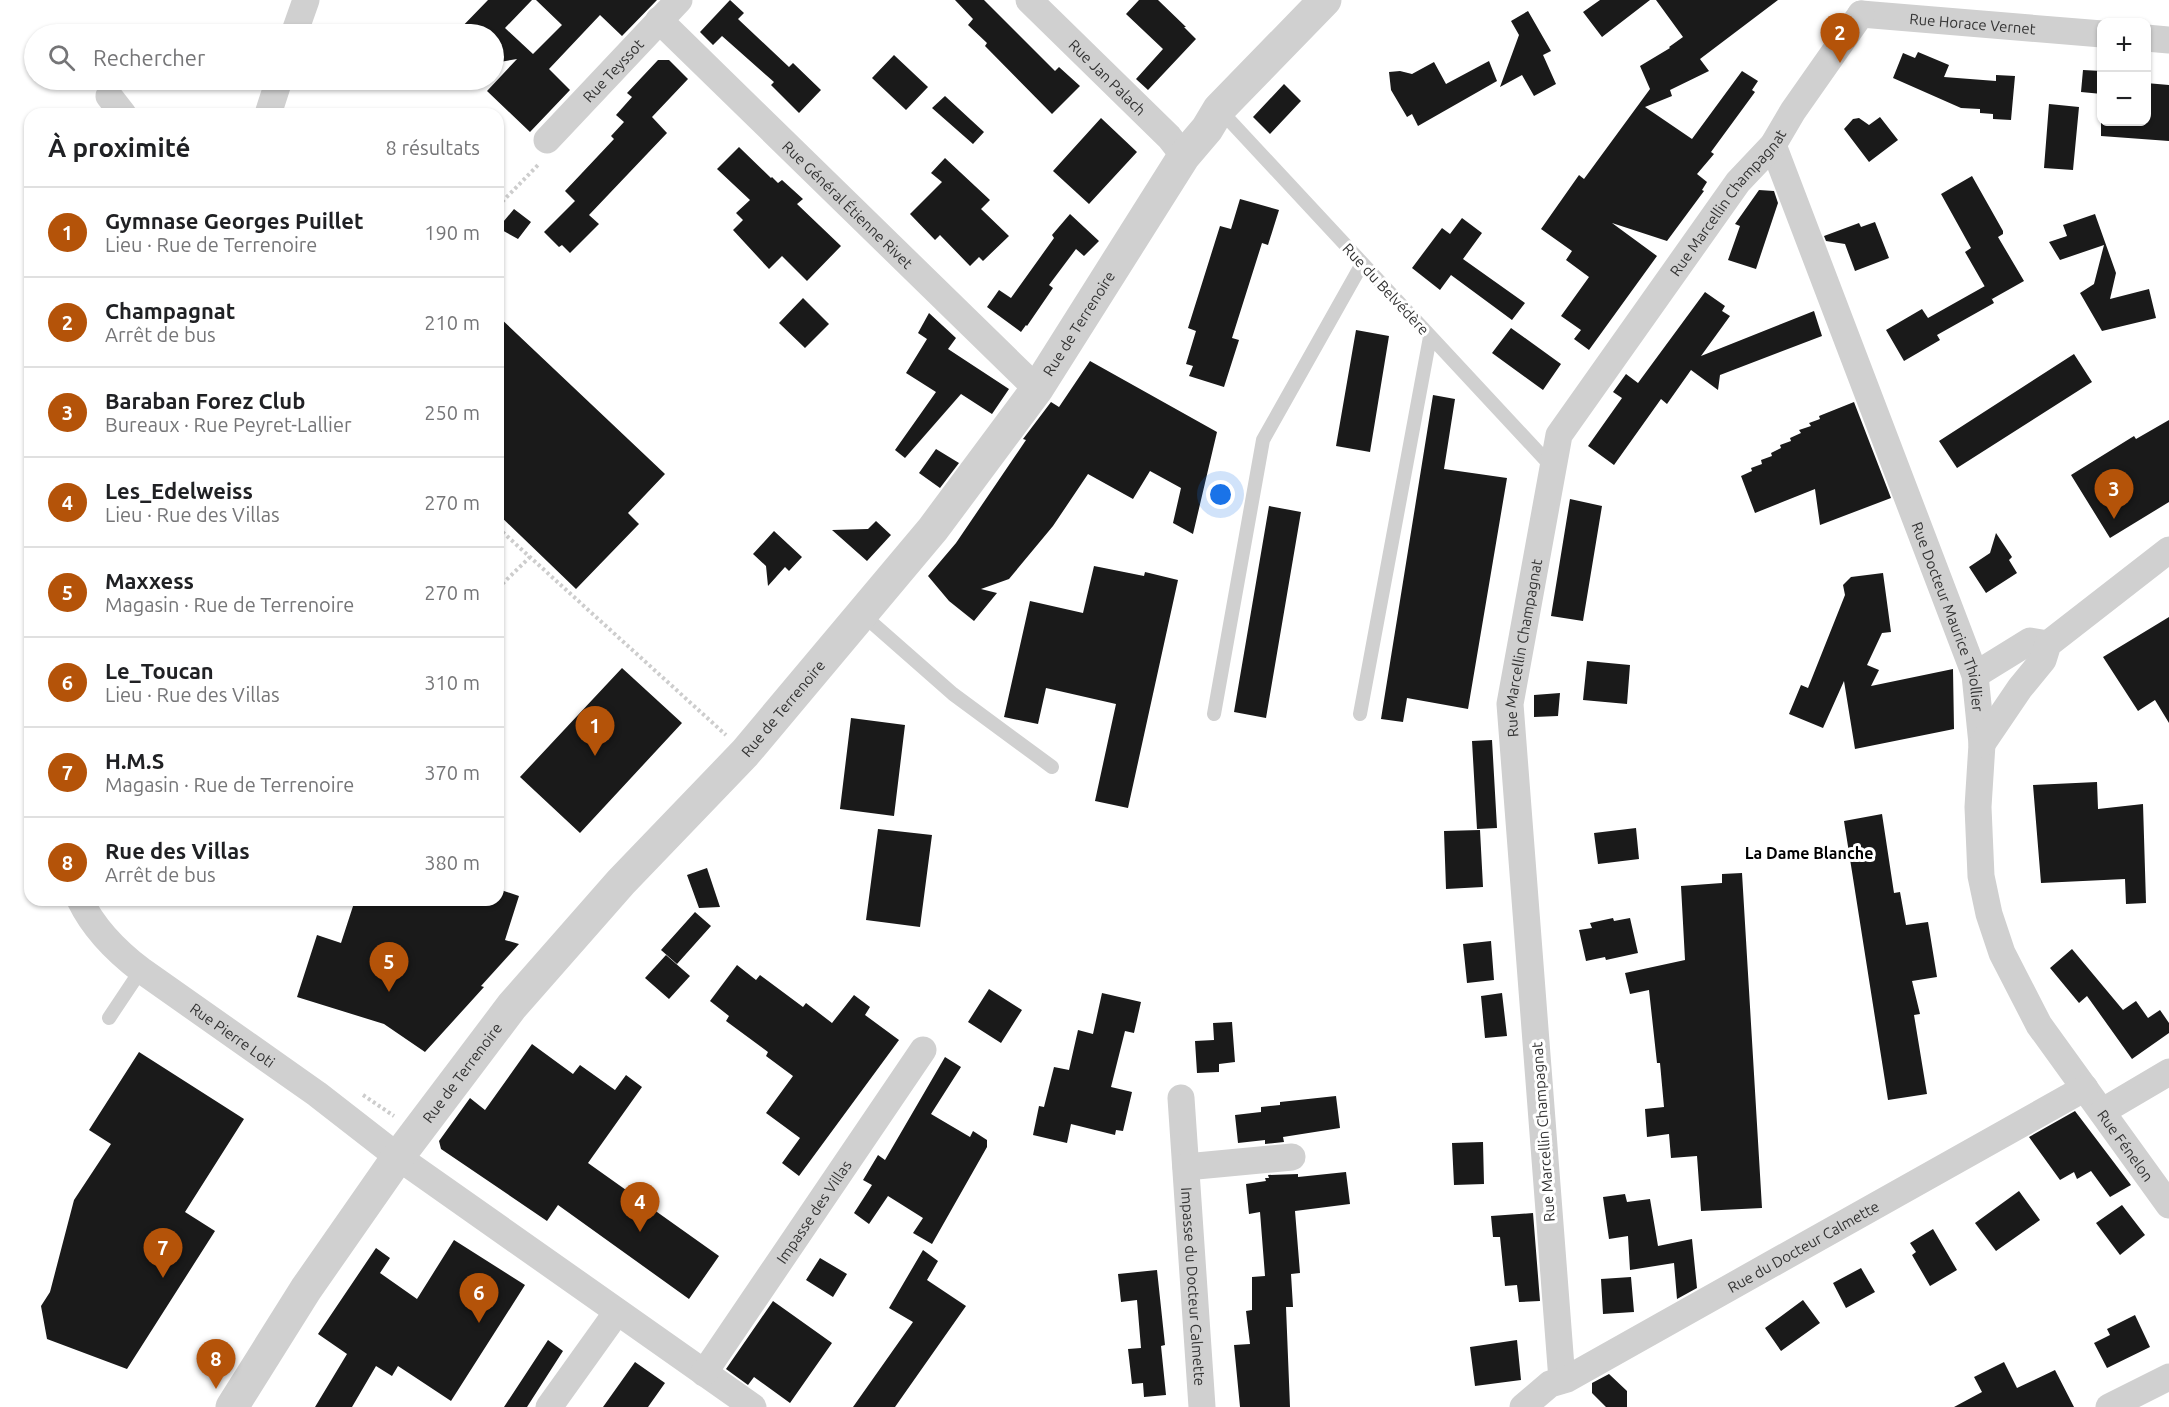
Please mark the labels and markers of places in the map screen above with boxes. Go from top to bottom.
pin: 2 [1820,14,1860,63]
pin: 3 [2094,470,2134,519]
pin: 1 [576,706,614,756]
pin: 5 [370,942,408,992]
pin: 4 [620,1182,660,1232]
pin: 7 [144,1228,182,1278]
pin: 6 [460,1274,498,1323]
pin: 8 [196,1340,236,1389]

